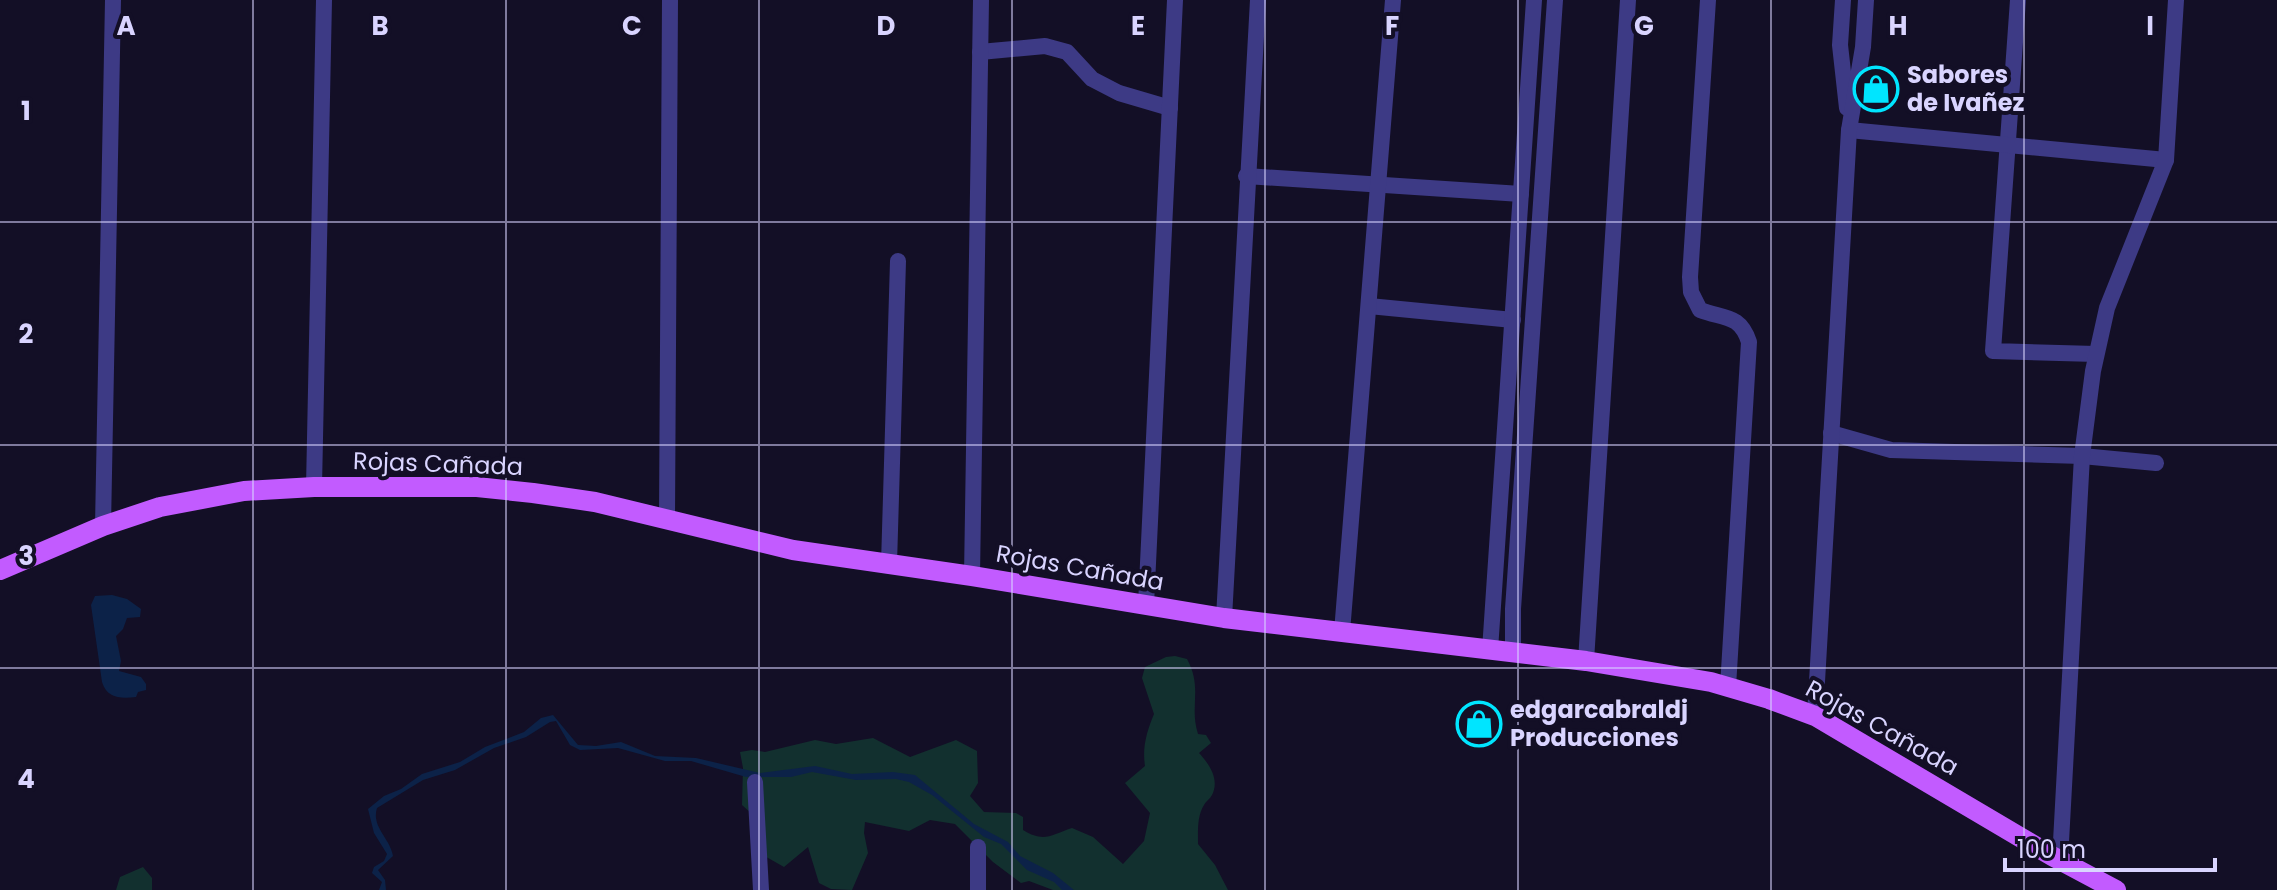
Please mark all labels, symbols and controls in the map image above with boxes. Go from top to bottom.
text: A [116,8,136,44]
text: B [371,8,389,44]
text: C [622,8,642,44]
text: D [877,8,896,44]
text: E [1131,8,1145,44]
text: F [1385,8,1399,44]
text: G [1634,8,1654,44]
text: H [1888,8,1908,44]
text: I [2146,8,2154,44]
place label: Sabores de Ivañez [1907,58,2025,119]
shop icon: Sabores de Ivañez [1852,65,1900,113]
text: 1 [21,93,31,129]
text: 2 [19,316,34,352]
street label: Rojas Cañada [353,444,523,483]
street label: Rojas Cañada [994,537,1167,599]
text: 3 [18,538,34,574]
street label: Rojas Cañada [1800,672,1965,783]
place label: edgarcabraldj Producciones [1510,693,1688,754]
shop icon: edgarcabraldj Producciones [1455,700,1503,748]
text: 4 [17,761,35,797]
scale bar [2005,822,2215,872]
text: 100 m [2017,833,2086,866]

